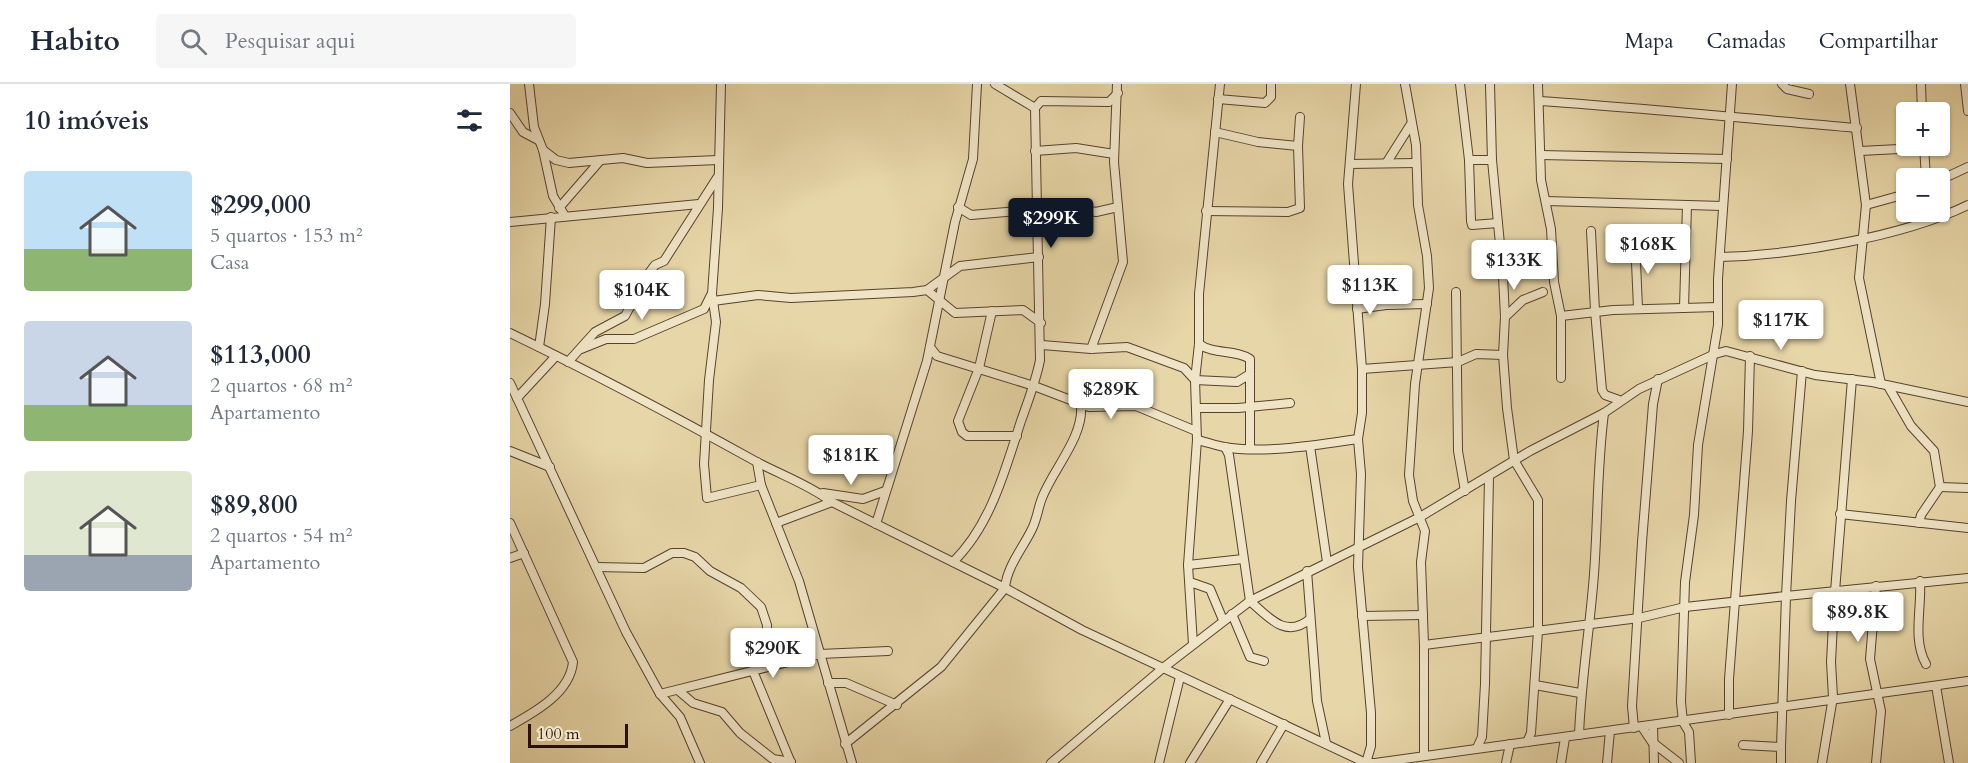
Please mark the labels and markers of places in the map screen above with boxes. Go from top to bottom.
pin: $299K [1009,198,1093,249]
pin: $168K [1606,224,1690,275]
pin: $133K [1472,240,1556,291]
pin: $113K [1328,265,1412,316]
pin: $104K [600,270,684,321]
pin: $117K [1739,300,1823,351]
pin: $289K [1069,369,1153,420]
pin: $181K [809,435,893,486]
pin: $89.8K [1809,592,1907,643]
pin: $290K [731,628,815,679]

